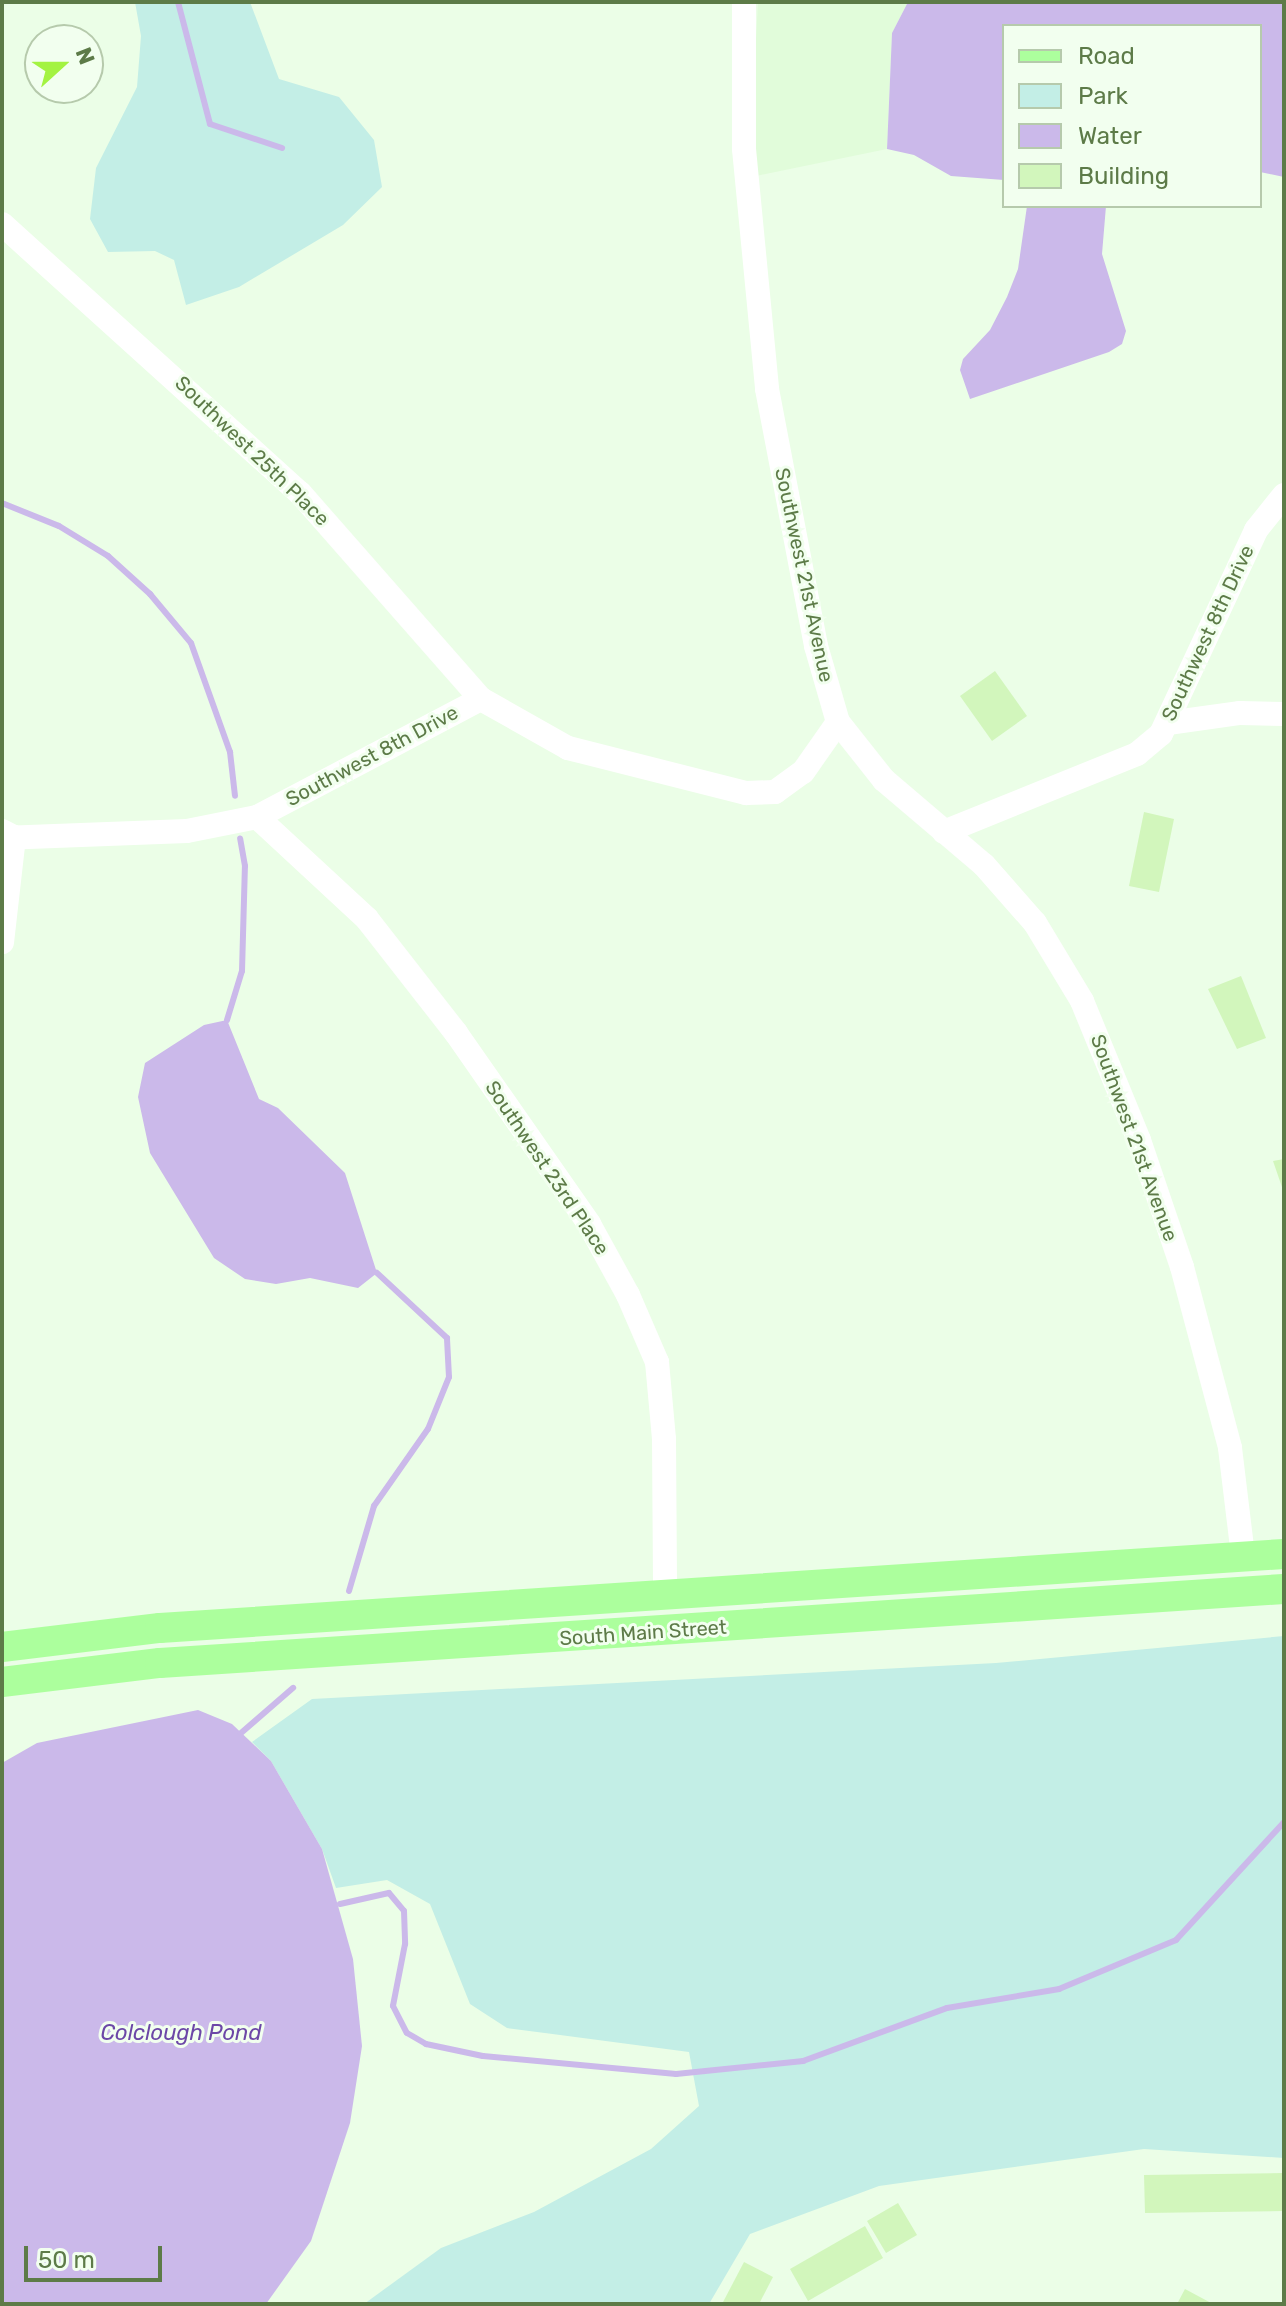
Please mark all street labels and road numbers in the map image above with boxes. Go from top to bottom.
street label: Southwest 25th Place [170,371,334,531]
street label: Southwest 21st Avenue [770,465,838,685]
street label: Southwest 8th Drive [1157,541,1259,725]
street label: Southwest 8th Drive [282,700,462,812]
street label: Southwest 21st Avenue [1085,1031,1183,1245]
street label: Southwest 23rd Place [480,1076,614,1260]
street label: South Main Street [559,1615,727,1651]

